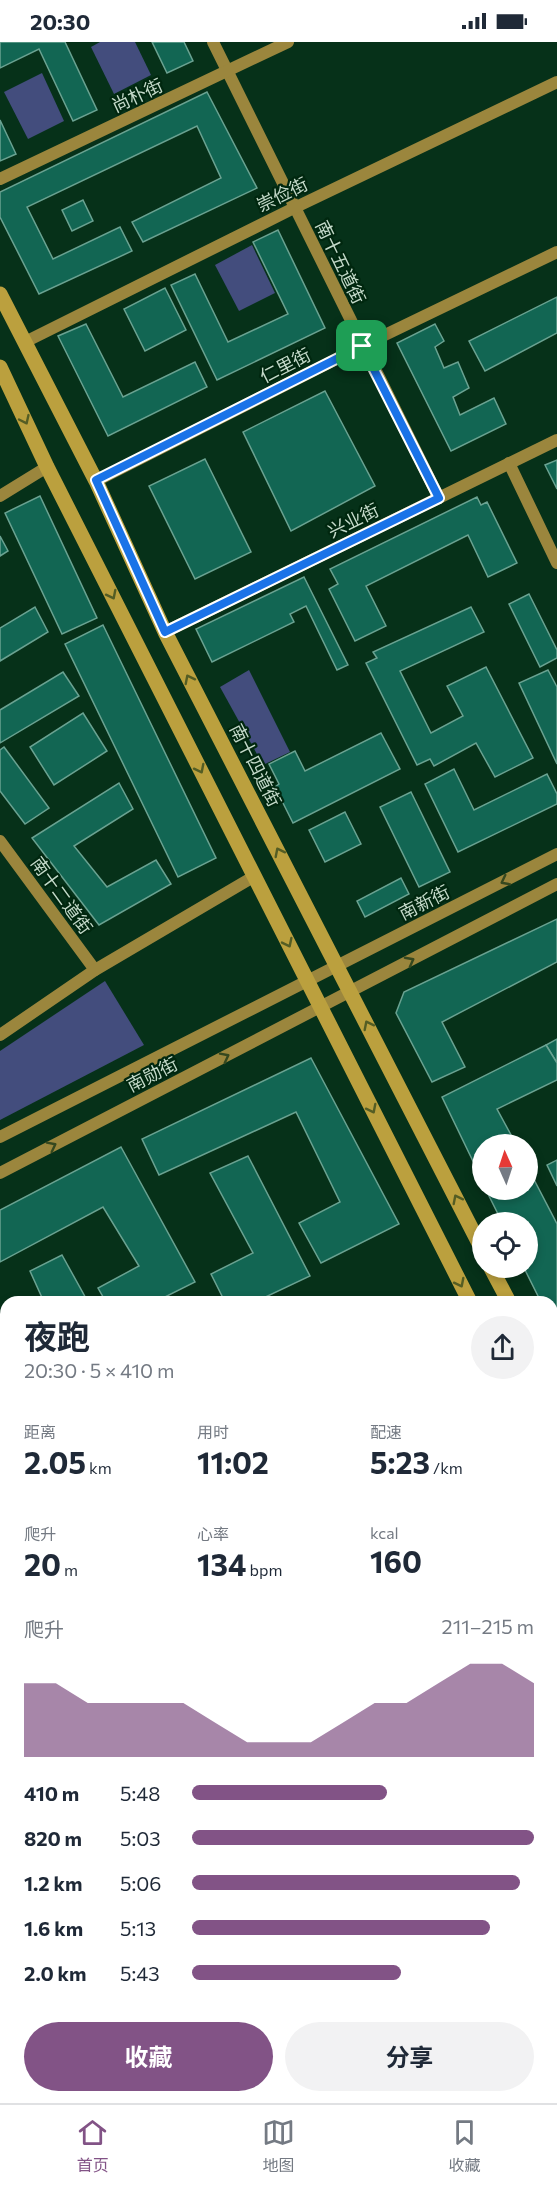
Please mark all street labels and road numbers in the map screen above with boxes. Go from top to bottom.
street label: 尚朴街 [108,74,166,116]
street label: 崇俭街 [253,172,311,216]
street label: 南十五道街 [311,217,371,307]
street label: 仁里街 [256,343,314,387]
street label: 兴业街 [324,498,382,542]
street label: 南十四道街 [226,720,286,810]
street label: 南十二道街 [27,852,97,938]
street label: 南新街 [395,880,453,924]
street label: 南勋街 [123,1052,181,1096]

